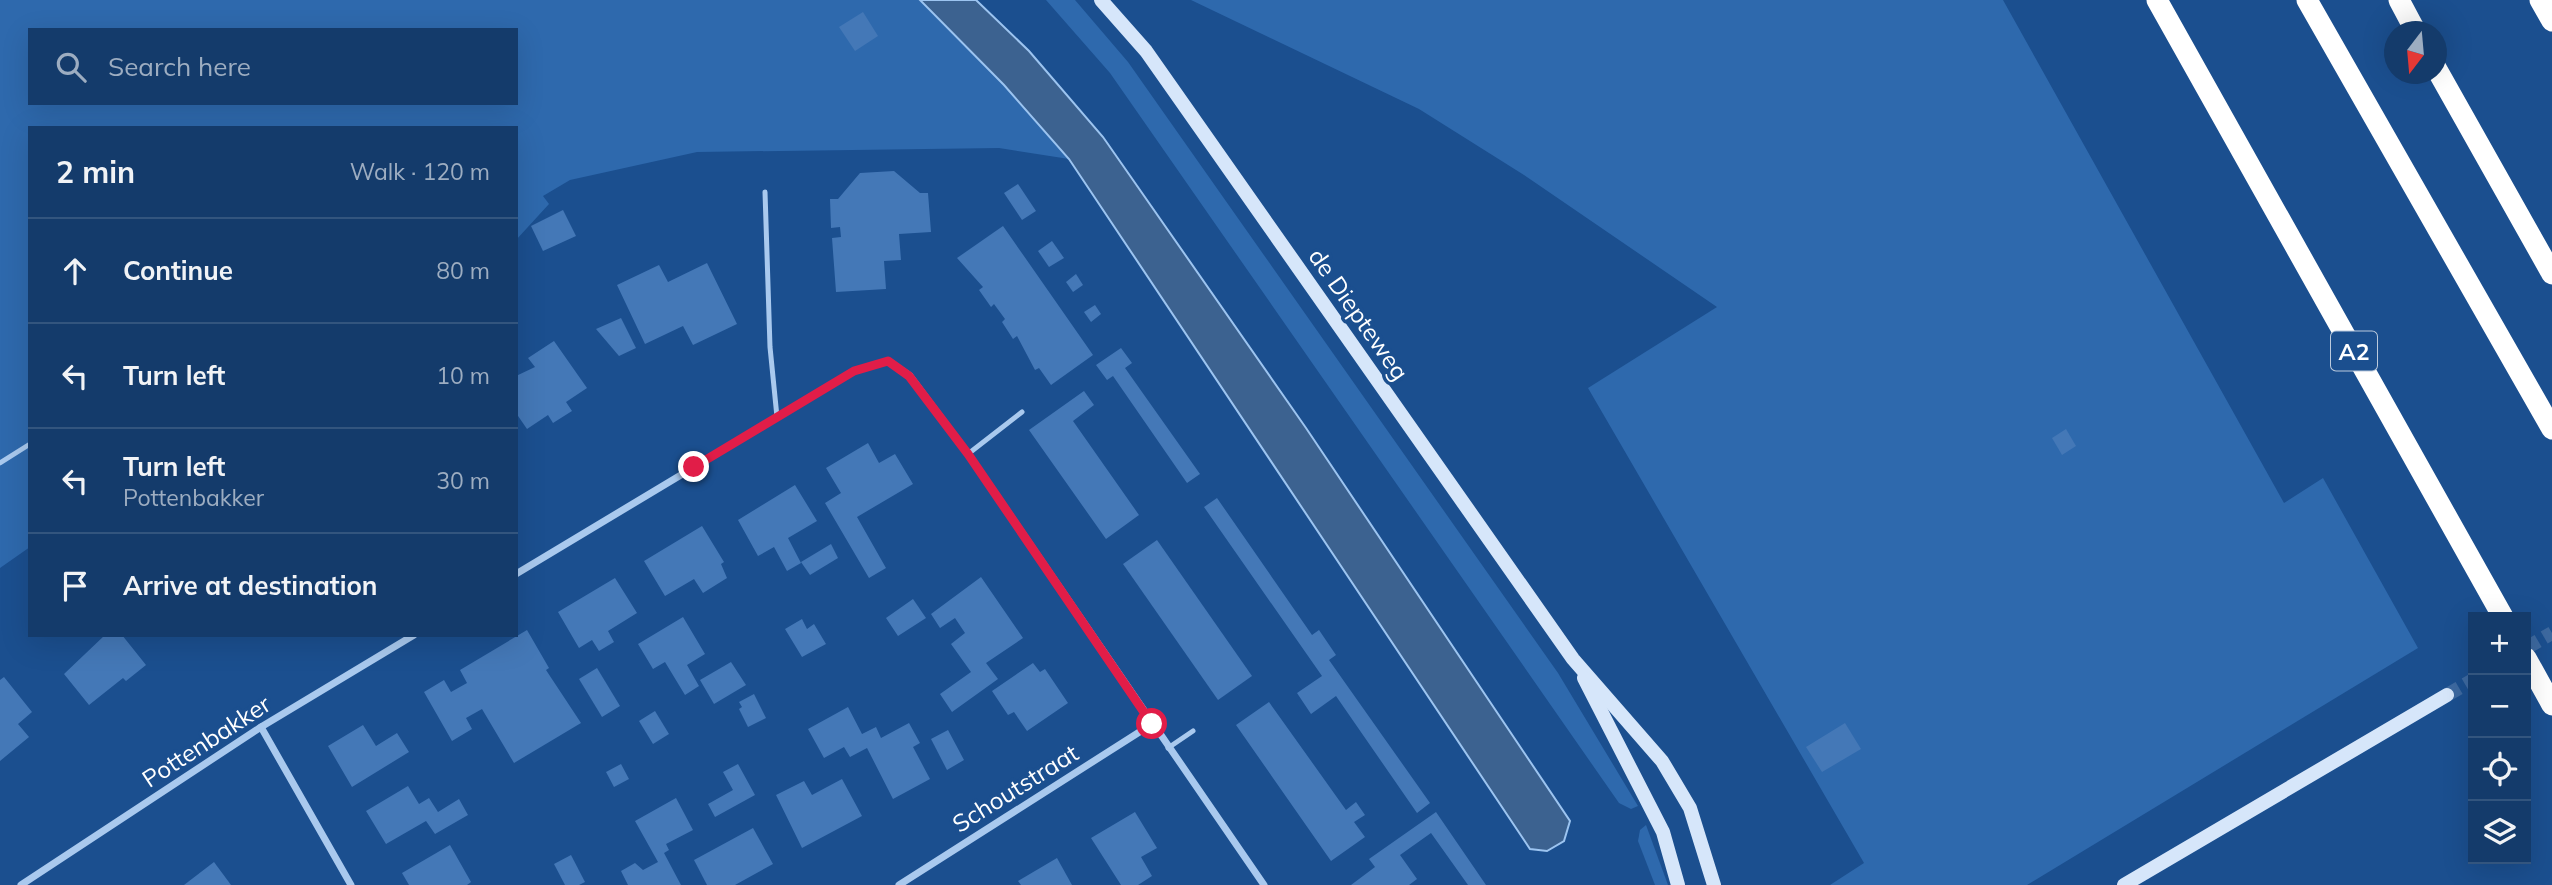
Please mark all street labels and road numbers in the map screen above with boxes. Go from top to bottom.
street label: de Diepteweg [1303,242,1415,386]
road number: A2 [2331,332,2377,370]
street label: Pottenbakker [136,688,276,794]
street label: Schoutstraat [946,737,1084,839]

